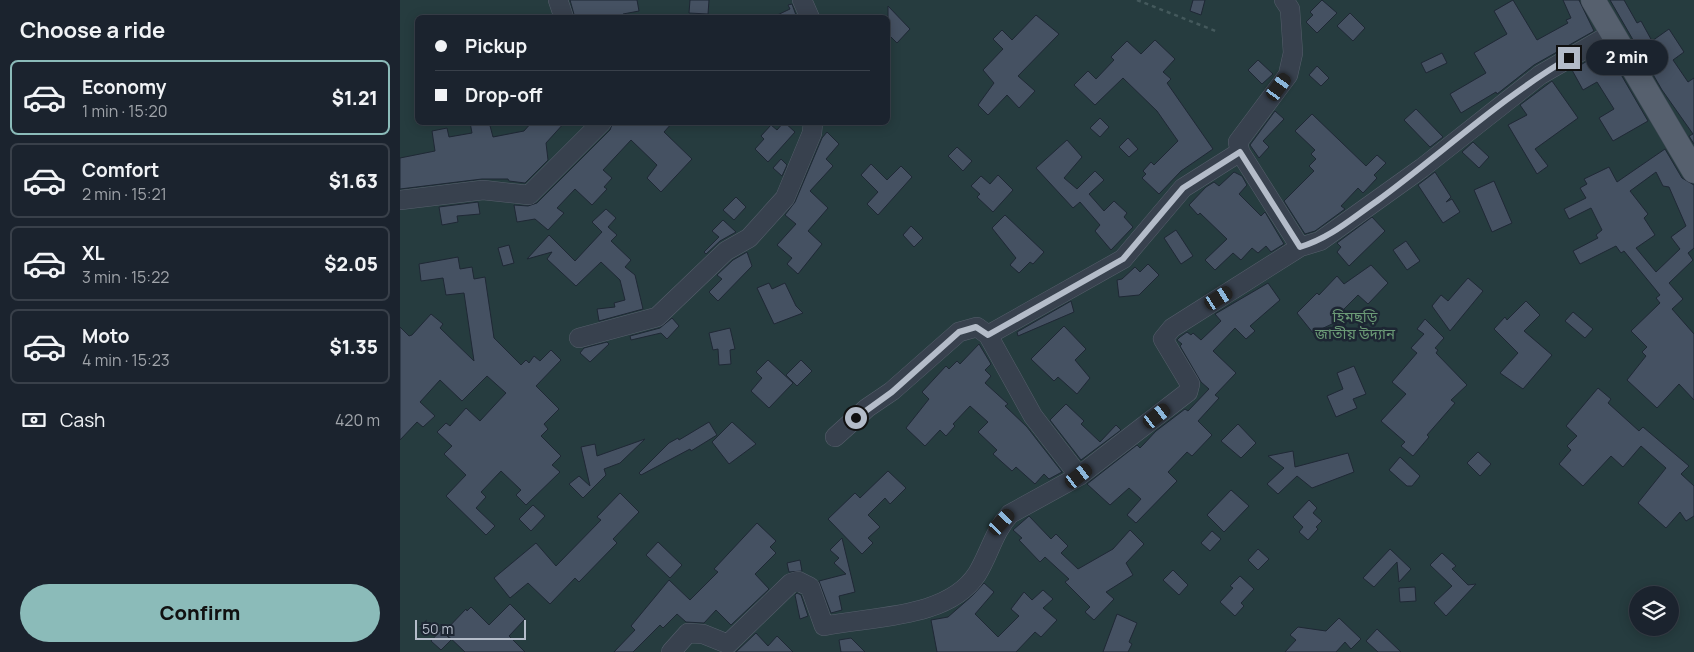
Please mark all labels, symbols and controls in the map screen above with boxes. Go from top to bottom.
text: Choose a ride [20,15,165,45]
text: Pickup [465,33,527,59]
callout: 2 min [1586,40,1669,76]
text: 2 min [1606,46,1648,68]
route end [1558,47,1580,69]
car [1264,70,1293,104]
text: Economy [82,74,166,100]
icon: car [22,75,67,120]
text: Drop-off [465,82,542,108]
text: $1.21 [332,85,378,111]
text: 1 min · 15:20 [82,100,167,122]
text: Comfort [82,157,159,183]
icon: car [22,158,67,203]
text: $1.63 [329,168,378,194]
text: 2 min · 15:21 [82,183,167,205]
text: XL [82,240,105,266]
icon: car [22,241,67,286]
text: $2.05 [324,251,378,277]
text: 3 min · 15:22 [82,266,169,288]
car [1202,284,1235,312]
park label: হিমছড়ি জাতীয় উদ্যান [1314,306,1396,344]
text: Moto [82,323,129,349]
icon: car [22,324,67,369]
text: $1.35 [329,334,378,360]
text: 4 min · 15:23 [82,349,170,371]
car [1140,401,1173,431]
icon: cash [20,406,48,434]
text: Cash [60,407,105,433]
route start [845,407,867,429]
text: 420 m [335,409,380,431]
car [1062,461,1095,491]
car [986,506,1017,538]
button: Confirm [20,584,380,642]
map controls [1629,586,1679,636]
button: layers [1629,586,1679,636]
scale bar [415,617,526,640]
text: 50 m [422,619,453,638]

